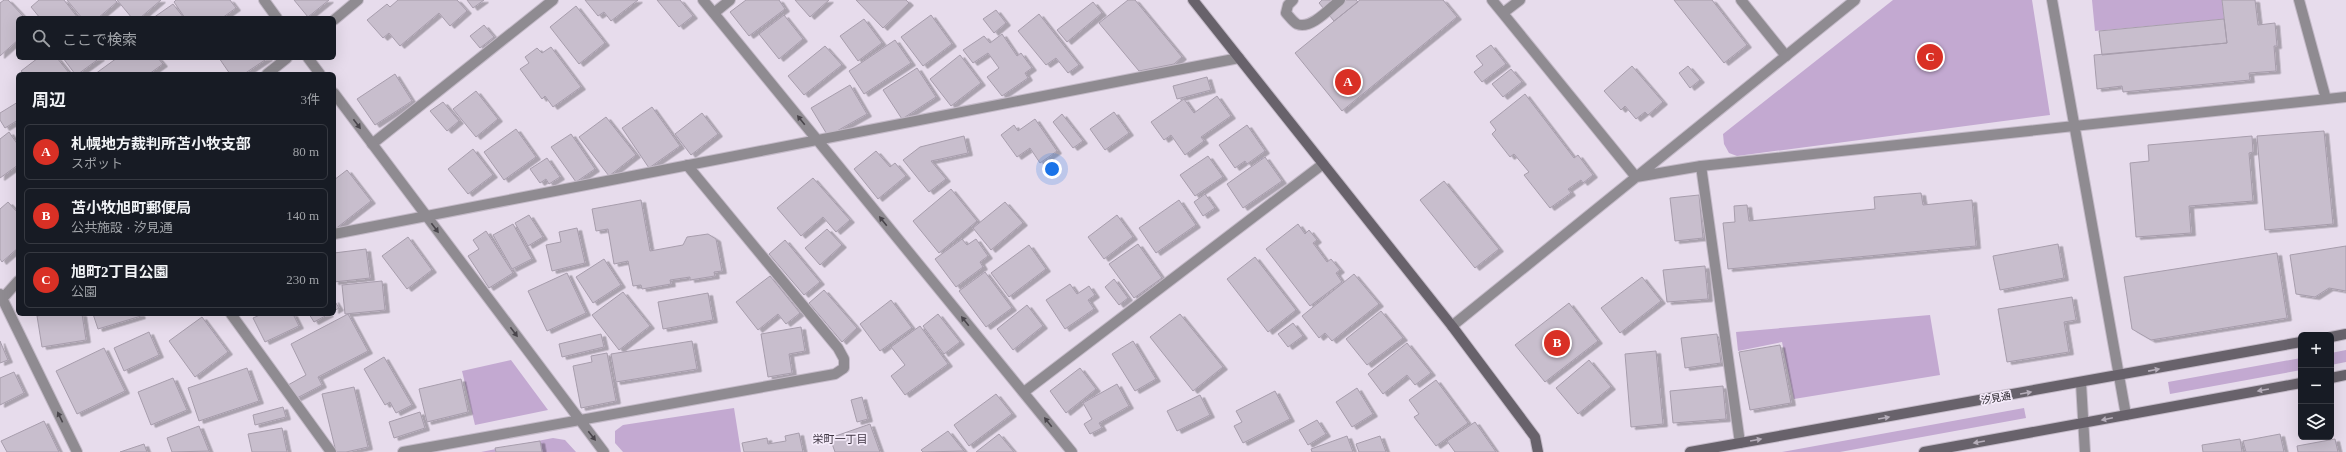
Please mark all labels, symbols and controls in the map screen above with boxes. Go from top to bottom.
search box [16,16,336,60]
icon: search [30,27,52,49]
text: ここで検索 [62,32,137,48]
pin: C [1917,42,1943,72]
pin: A [1335,67,1361,97]
text: 周辺 [32,91,66,110]
text: 3件 [300,92,320,107]
one-way arrow [796,115,805,125]
one-way arrow [353,119,361,130]
text: 札幌地方裁判所苫小牧支部 [71,136,251,152]
text: A [41,144,51,159]
text: 80 m [293,144,319,159]
text: スポット [71,156,123,171]
your location [1042,159,1062,179]
text: 苫小牧旭町郵便局 [71,200,191,216]
text: B [42,208,50,223]
text: 140 m [286,208,319,223]
one-way arrow [879,215,887,226]
text: 公共施設 · 汐見通 [71,220,173,235]
one-way arrow [431,223,440,234]
text: 旭町2丁目公園 [71,264,169,280]
text: C [41,272,51,287]
text: 230 m [286,272,319,287]
text: 公園 [71,284,97,299]
one-way arrow [961,316,970,327]
one-way arrow [509,327,518,338]
pin: B [1544,328,1570,358]
map controls [2298,332,2334,440]
button: + [2298,332,2334,368]
one-way arrow [2148,366,2160,372]
button: − [2298,368,2334,404]
one-way arrow [2257,387,2269,393]
one-way arrow [2020,389,2032,395]
street label: 汐見通 [1980,390,2012,406]
button: layers [2298,404,2334,440]
one-way arrow [57,411,63,423]
one-way arrow [1878,414,1890,420]
one-way arrow [1043,416,1052,427]
one-way arrow [2101,416,2113,422]
one-way arrow [588,430,596,441]
district label: 栄町一丁目 [813,433,868,445]
one-way arrow [1750,437,1762,443]
one-way arrow [1973,439,1986,445]

